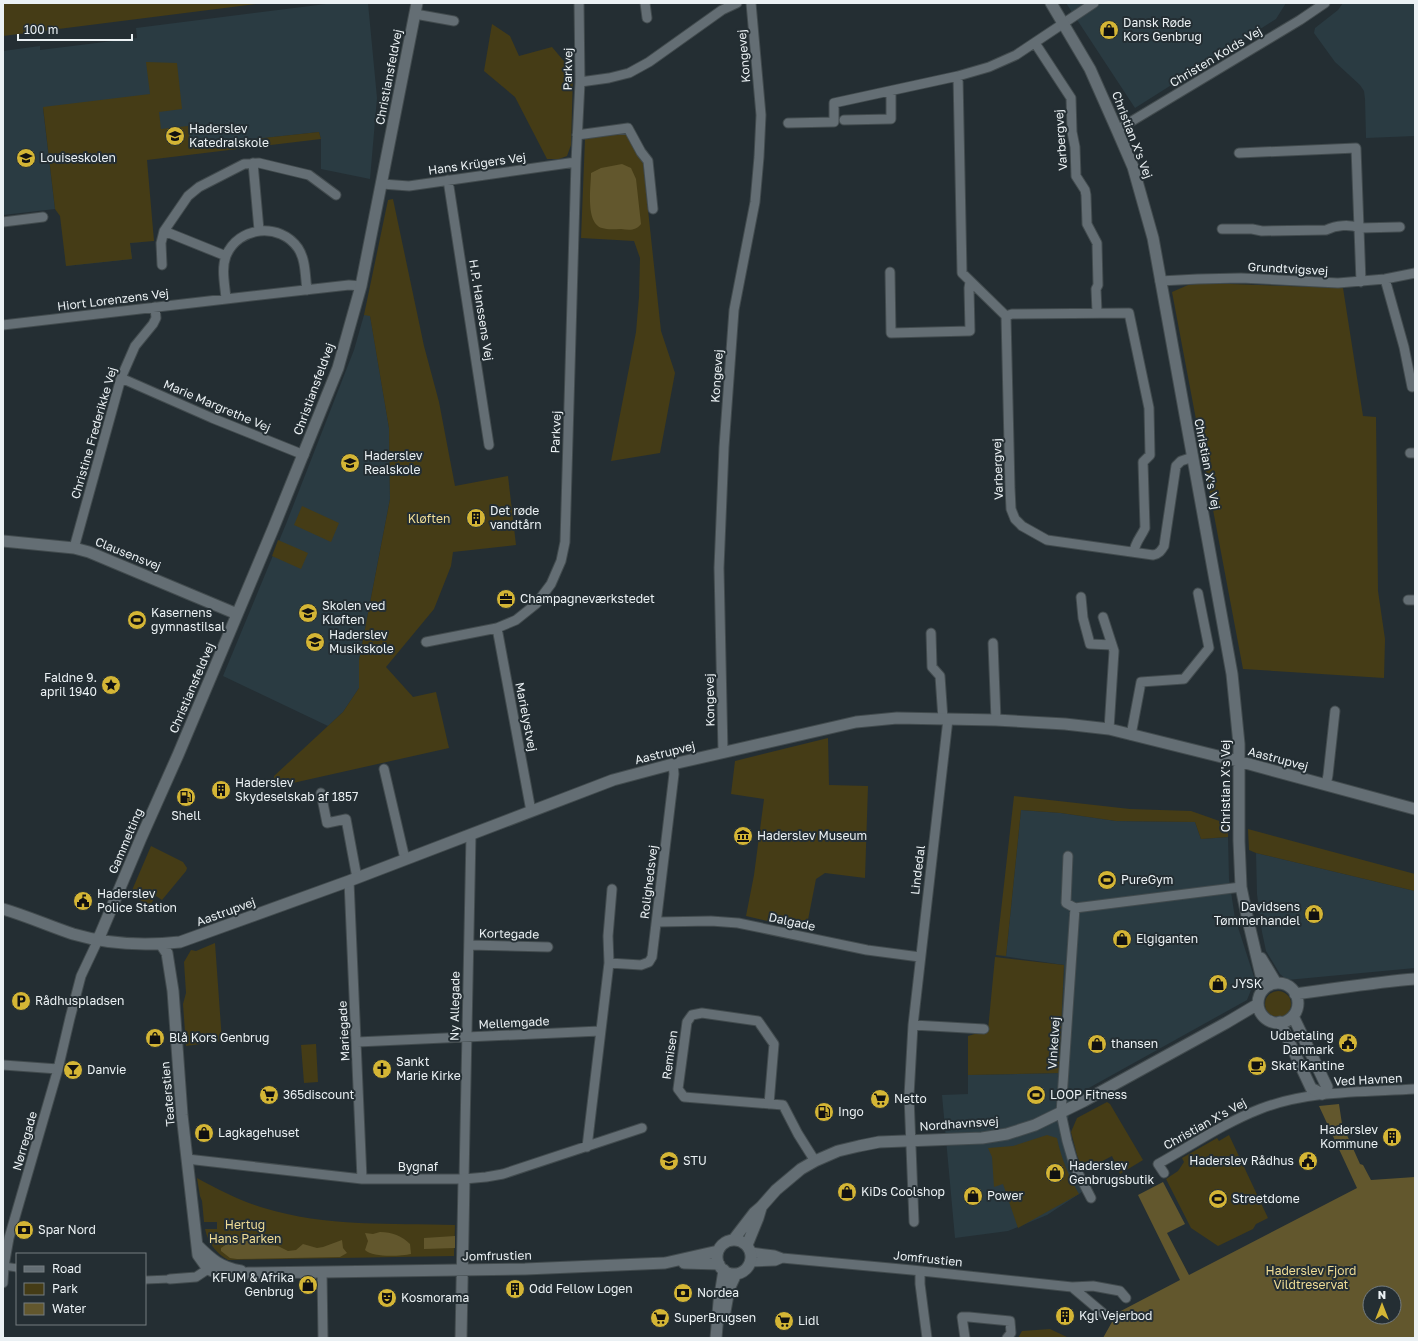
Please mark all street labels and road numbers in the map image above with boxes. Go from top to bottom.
street label: Christen Kolds Vej [1167,23,1265,90]
street label: Christiansfeldvej [372,28,405,126]
street label: Kongevej [734,29,753,83]
street label: Parkvej [560,47,575,91]
street label: Christian X's Vej [1109,89,1156,181]
street label: Varbergvej [1051,109,1070,171]
street label: Hans Krügers Vej [427,149,527,178]
street label: H.P. Hanssens Vej [466,258,497,362]
street label: Grundtvigsvej [1247,259,1329,278]
street label: Hiort Lorenzens Vej [56,285,170,314]
street label: Christiansfeldvej [290,341,337,437]
street label: Kongevej [707,349,726,403]
street label: Christine Frederikke Vej [67,365,120,501]
street label: Marie Margrethe Vej [161,376,273,435]
street label: Parkvej [547,410,564,454]
street label: Christian X's Vej [1191,417,1224,511]
street label: Varbergvej [989,438,1006,500]
street label: Clausensvej [93,534,163,574]
street label: Christiansfeldvej [166,640,217,736]
street label: Kongevej [702,673,717,727]
street label: Marielystvej [512,681,541,753]
street label: Aastrupvej [633,738,697,767]
street label: Christian X's Vej [1218,740,1233,832]
street label: Aastrupvej [1246,743,1310,774]
street label: Gammelting [105,806,146,876]
street label: Rolighedsvej [637,844,660,920]
street label: Lindedal [907,844,928,896]
street label: Aastrupvej [194,894,257,929]
street label: Dalgade [767,909,817,934]
street label: Kortegade [479,925,539,942]
street label: Ny Allegade [446,971,463,1041]
street label: Mariegade [334,1000,353,1062]
street label: Mellemgade [478,1013,550,1032]
street label: Vinkelvej [1044,1016,1063,1070]
street label: Remisen [659,1029,680,1081]
street label: Teaterstien [157,1061,178,1127]
street label: Ved Havnen [1333,1070,1403,1089]
street label: Christian X's Vej [1161,1095,1249,1153]
street label: Nørregade [9,1109,40,1172]
street label: Nordhavnsvej [919,1113,999,1134]
street label: Bygnaf [398,1159,439,1174]
street label: Jomfrustien [462,1247,532,1264]
street label: Jomfrustien [893,1247,963,1270]

